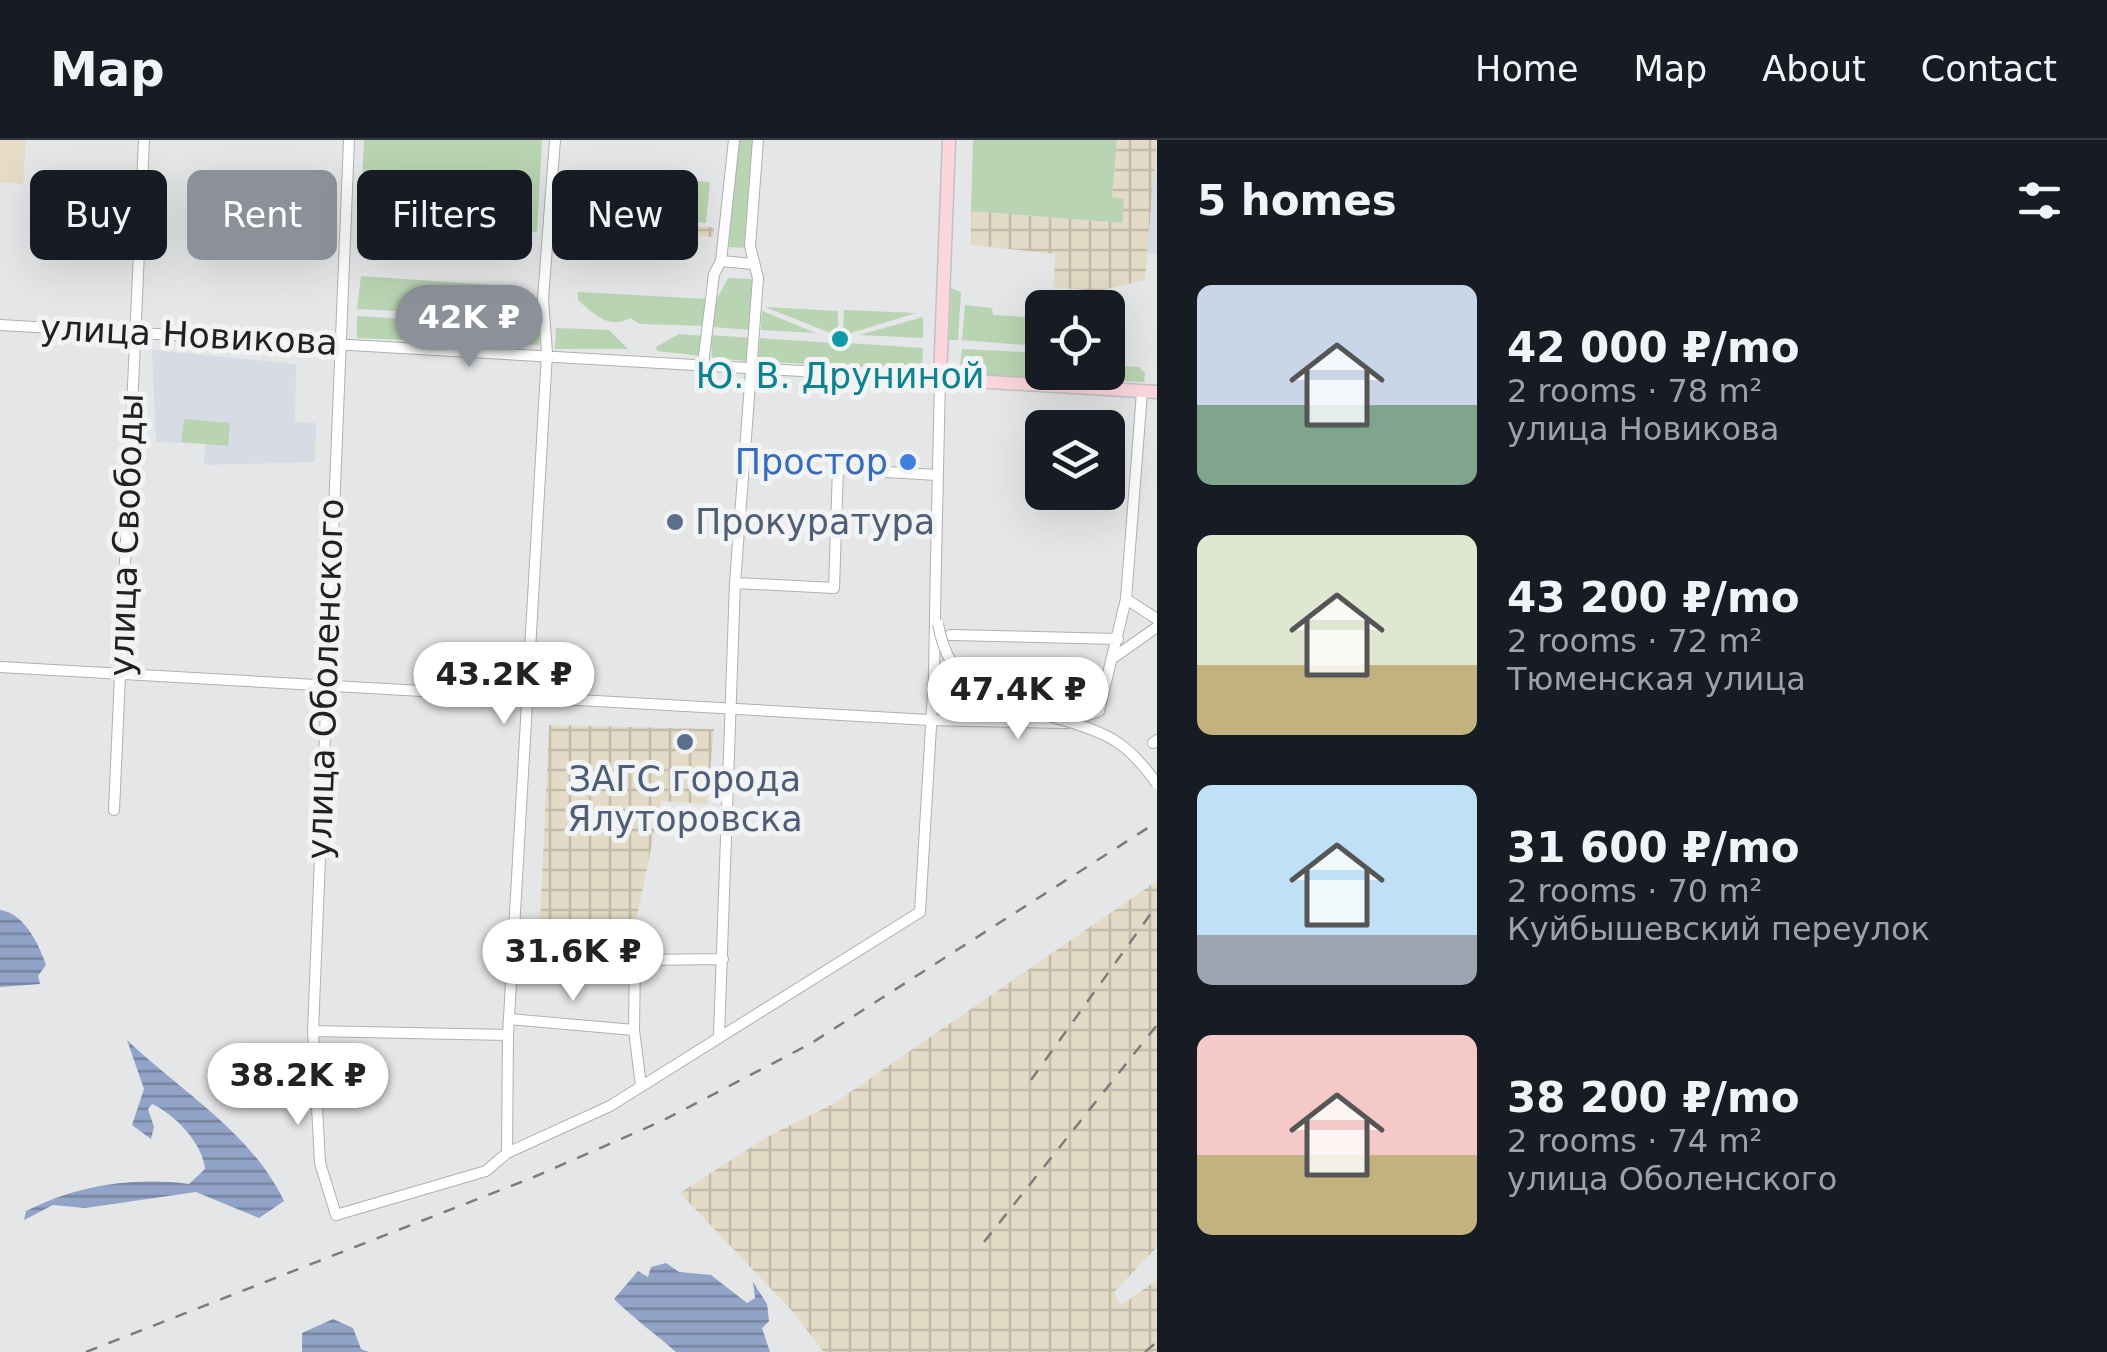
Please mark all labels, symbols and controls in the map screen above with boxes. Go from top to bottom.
text: Map [50,41,165,97]
text: Home [1475,49,1578,89]
text: Map [1633,49,1707,89]
text: About [1762,49,1866,89]
text: Contact [1921,49,2057,89]
chip: Buy [30,170,167,260]
chip: Rent [187,170,337,260]
chip: Filters [357,170,532,260]
chip: New [552,170,698,260]
icon: filters [2012,173,2067,228]
text: 5 homes [1197,176,1397,225]
pin: 42K ₽ [399,285,539,370]
map controls [1025,290,1125,510]
button: locate [1025,290,1125,390]
text: 42K ₽ [418,298,520,336]
street label: улица Новикова [39,307,339,363]
text: 42 000 ₽/mo [1507,323,1800,372]
icon: home [1277,325,1397,445]
marker: Ю. В. Друниной [829,328,851,350]
place label: Ю. В. Друниной [695,356,985,396]
text: 2 rooms · 78 m² [1507,372,1762,410]
street label: улица Свободы [101,393,151,677]
button: layers [1025,410,1125,510]
text: улица Новикова [1507,410,1779,448]
place label: Простор [735,442,888,482]
marker: Простор [897,451,919,473]
street label: улица Оболенского [299,498,351,860]
place label: Прокуратура [695,502,935,542]
marker: Прокуратура [664,511,686,533]
text: 43 200 ₽/mo [1507,573,1800,622]
icon: home [1277,575,1397,695]
text: 2 rooms · 72 m² [1507,622,1762,660]
pin: 43.2K ₽ [412,642,596,727]
text: 43.2K ₽ [435,655,573,693]
pin: 47.4K ₽ [926,657,1110,742]
text: Тюменская улица [1507,660,1806,698]
text: 47.4K ₽ [949,670,1087,708]
marker: ЗАГС города Ялуторовска [674,731,696,753]
place label: ЗАГС города Ялуторовска [567,759,803,839]
text: 31 600 ₽/mo [1507,823,1800,872]
icon: home [1277,825,1397,945]
text: 2 rooms · 70 m² [1507,872,1762,910]
text: Куйбышевский переулок [1507,910,1930,948]
pin: 31.6K ₽ [481,919,665,1004]
text: 31.6K ₽ [504,932,642,970]
pin: 38.2K ₽ [206,1043,390,1128]
text: 38.2K ₽ [229,1056,367,1094]
text: 38 200 ₽/mo [1507,1073,1800,1122]
icon: home [1277,1075,1397,1195]
text: 2 rooms · 74 m² [1507,1122,1762,1160]
text: улица Оболенского [1507,1160,1837,1198]

